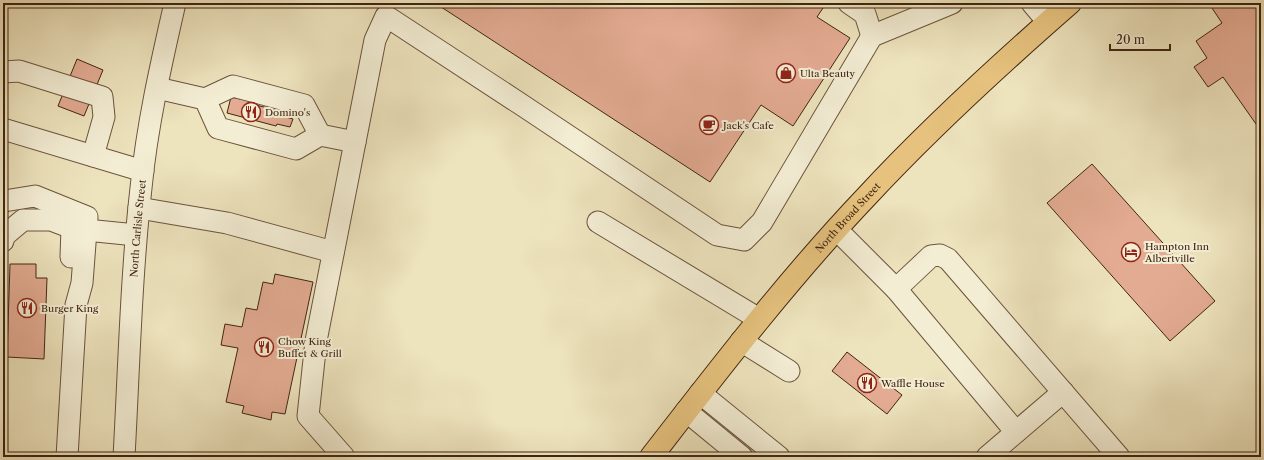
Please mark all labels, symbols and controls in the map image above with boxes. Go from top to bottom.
scale bar [1110,26,1170,52]
text: 20 m [1116,32,1145,47]
shop icon: Ulta Beauty [775,62,797,84]
place label: Ulta Beauty [800,67,856,80]
restaurant icon: Domino's [240,101,262,123]
place label: Domino's [265,106,310,119]
cafe icon: Jack's Cafe [698,114,720,136]
place label: Jack's Cafe [721,119,774,132]
street label: North Carlisle Street [127,178,149,278]
street label: North Broad Street [813,180,884,255]
place label: Hampton Inn Albertville [1144,240,1210,265]
hotel icon: Hampton Inn Albertville [1120,241,1142,263]
restaurant icon: Burger King [16,297,38,319]
place label: Burger King [41,302,99,315]
place label: Chow King Buffet & Grill [278,335,342,360]
restaurant icon: Chow King Buffet & Grill [253,336,275,358]
restaurant icon: Waffle House [856,372,878,394]
place label: Waffle House [880,377,945,390]

